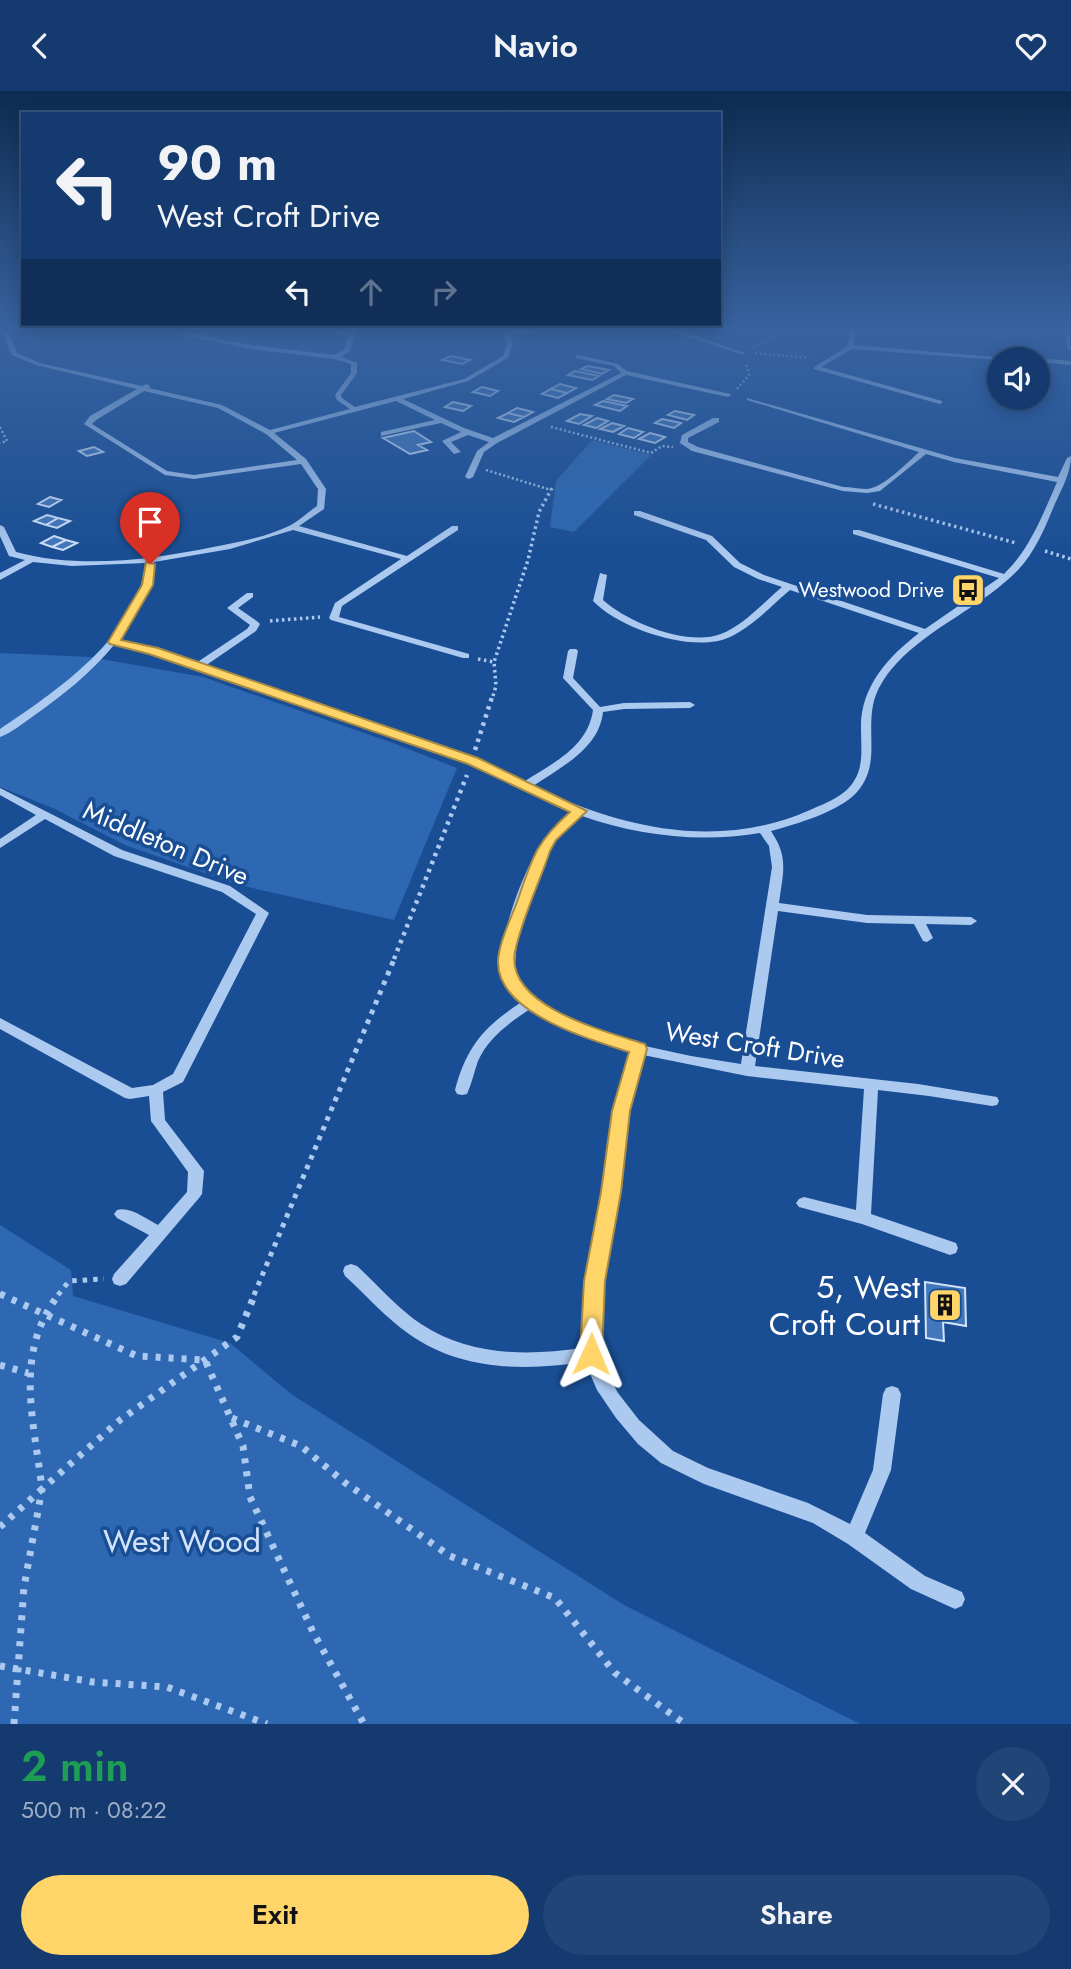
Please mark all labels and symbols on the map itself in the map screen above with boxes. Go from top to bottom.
pin [120,492,180,564]
bus stop icon: Westwood Drive [949,571,987,609]
place label: Westwood Drive [799,575,944,605]
street label: Middleton Drive [77,791,255,895]
street label: West Croft Drive [662,1012,848,1078]
place label: 5, West Croft Court [769,1264,920,1347]
building icon: 5, West Croft Court [926,1286,964,1324]
position arrow [554,1317,628,1391]
park label: West Wood [103,1518,261,1564]

